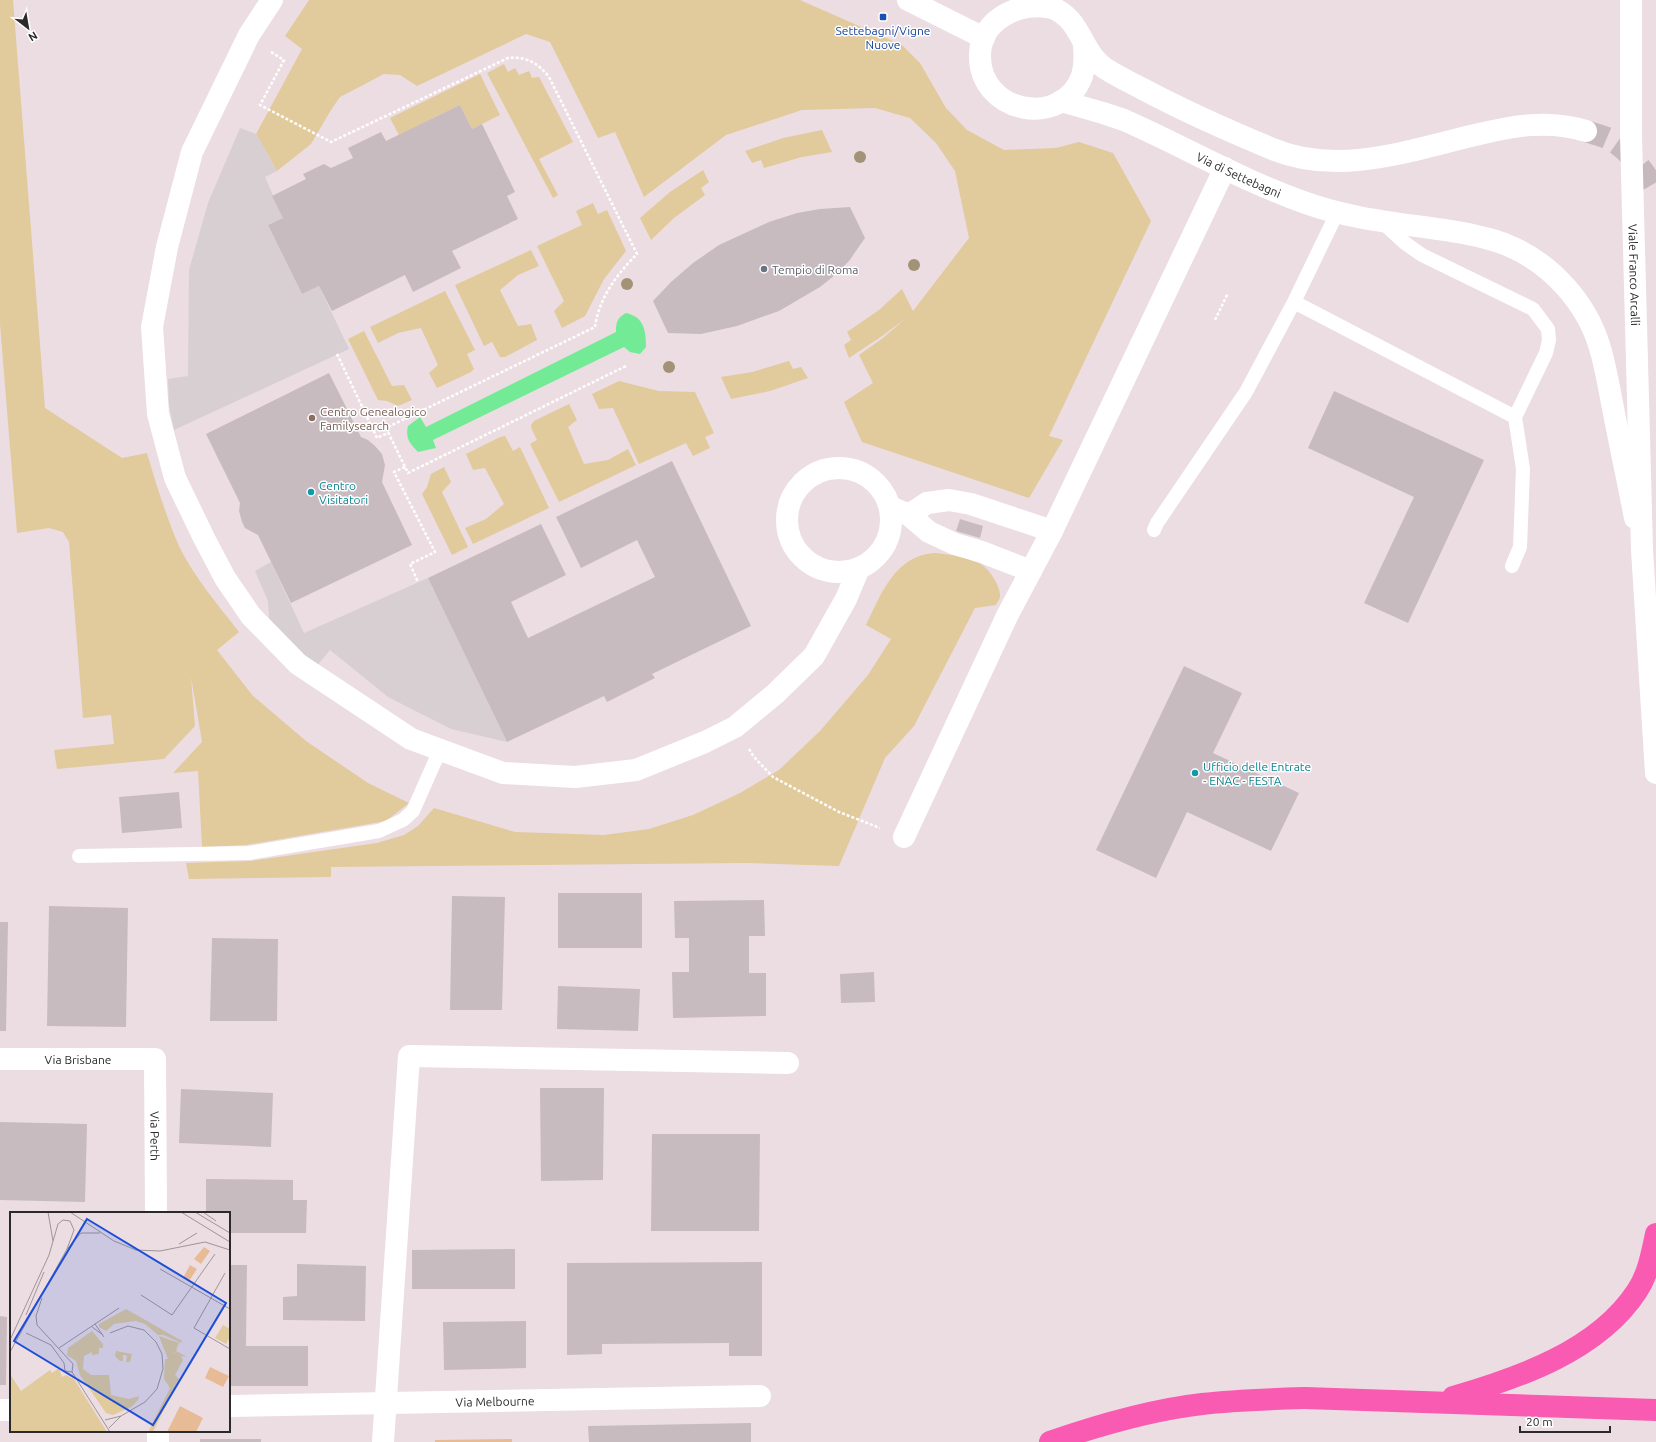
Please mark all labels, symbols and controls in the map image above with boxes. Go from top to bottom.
north arrow [8,8,48,48]
marker: Settebagni/Vigne Nuove [878,12,888,22]
place label: Settebagni/Vigne Nuove [836,24,930,51]
text: N [27,29,40,44]
street label: Via di Settebagni [1195,149,1283,199]
street label: Viale Franco Arcalli [1627,224,1643,326]
place label: Tempio di Roma [772,263,858,276]
marker: Tempio di Roma [759,264,769,274]
place label: Centro Genealogico Familysearch [320,405,427,432]
marker: Centro Genealogico Familysearch [307,413,317,423]
place label: Centro Visitatori [319,479,368,506]
marker: Centro Visitatori [306,487,316,497]
place label: Ufficio delle Entrate - ENAC - FESTA [1203,760,1311,787]
marker: Ufficio delle Entrate - ENAC - FESTA [1190,768,1200,778]
street label: Via Brisbane [45,1053,111,1066]
street label: Via Perth [149,1111,162,1161]
inset map [10,1212,230,1432]
street label: Via Melbourne [455,1394,535,1408]
scale bar [1520,1408,1610,1434]
text: 20 m [1526,1415,1553,1428]

